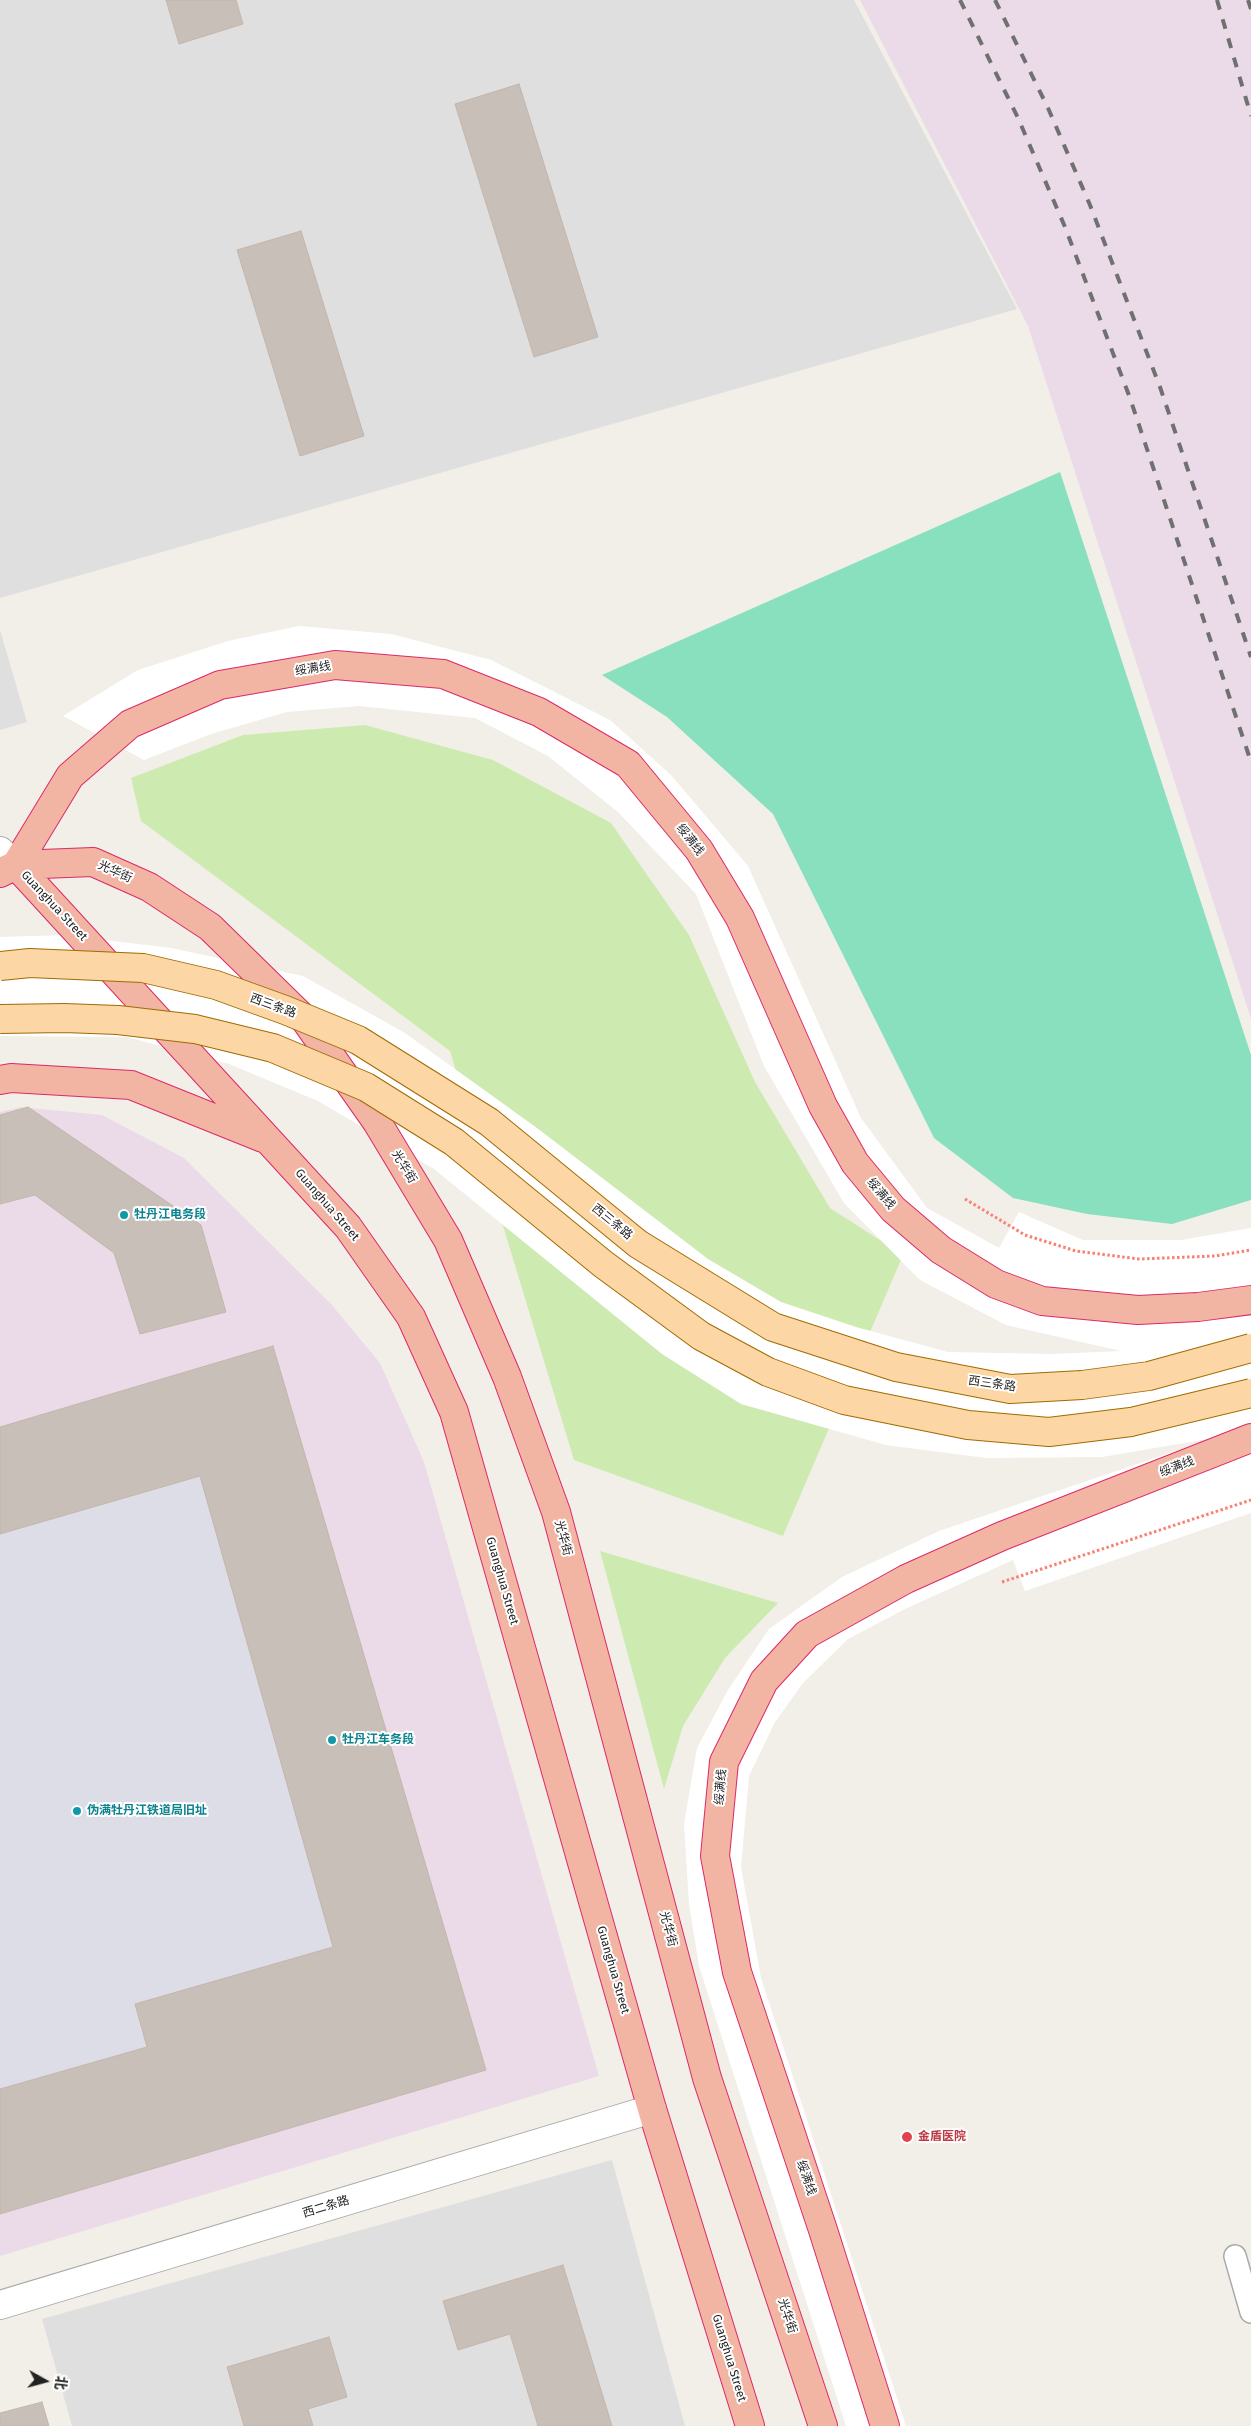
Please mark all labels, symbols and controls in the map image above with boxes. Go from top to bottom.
street label: 绥满线 [294,659,332,679]
street label: 绥满线 [673,821,707,859]
street label: 光华街 [96,858,134,886]
street label: Guanghua Street [18,868,90,944]
street label: 西三条路 [248,991,298,1021]
street label: 光华街 [389,1148,419,1186]
street label: Guanghua Street [292,1166,362,1244]
street label: 绥满线 [864,1176,898,1212]
street label: 西三条路 [589,1201,635,1243]
place label: 牡丹江电务段 [134,1208,206,1222]
marker: 牡丹江电务段 [118,1209,130,1221]
street label: 西三条路 [967,1374,1017,1394]
street label: 绥满线 [1158,1454,1196,1480]
street label: 光华街 [551,1519,575,1557]
street label: Guanghua Street [483,1535,521,1627]
place label: 牡丹江车务段 [342,1733,414,1747]
marker: 牡丹江车务段 [326,1734,338,1746]
street label: 绥满线 [712,1768,730,1806]
place label: 伪满牡丹江铁道局旧址 [87,1804,207,1818]
marker: 伪满牡丹江铁道局旧址 [71,1805,83,1817]
street label: 光华街 [656,1910,680,1948]
street label: Guanghua Street [594,1924,632,2016]
marker: 金盾医院 [900,2130,914,2144]
place label: 金盾医院 [918,2130,966,2144]
street label: 绥满线 [793,2159,819,2197]
street label: 西二条路 [301,2193,351,2221]
street label: 光华街 [775,2297,799,2335]
street label: Guanghua Street [709,2313,749,2403]
north arrow [20,2356,70,2406]
text: 北 [51,2375,70,2391]

